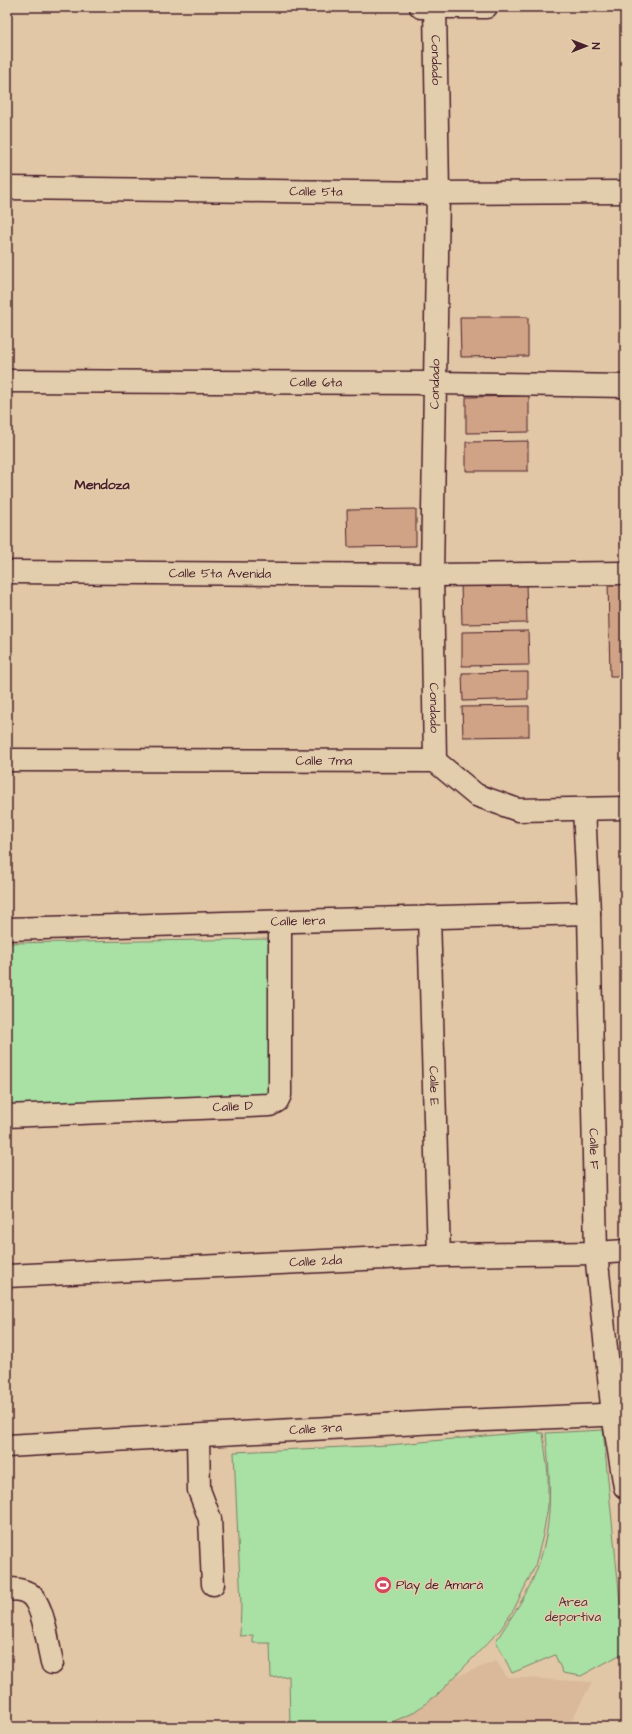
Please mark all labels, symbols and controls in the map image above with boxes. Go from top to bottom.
north arrow [566,26,606,66]
street label: Condado [426,35,445,86]
text: N [588,43,603,50]
street label: Calle 5ta [289,182,343,201]
street label: Condado [426,358,444,409]
street label: Calle 6ta [290,373,343,392]
district label: Mendoza [74,475,131,495]
street label: Calle 5ta Avenida [169,564,272,583]
street label: Condado [425,683,444,734]
street label: Calle 7ma [296,752,353,770]
street label: Calle 1era [270,911,326,931]
street label: Calle E [424,1066,444,1106]
street label: Calle D [212,1097,254,1116]
street label: Calle F [584,1128,603,1170]
street label: Calle 2da [289,1251,343,1272]
street label: Calle 3ra [289,1418,343,1439]
sports icon: Play de Amará [373,1575,393,1595]
place label: Play de Amará [396,1576,483,1595]
park label: Area deportiva [545,1593,601,1626]

